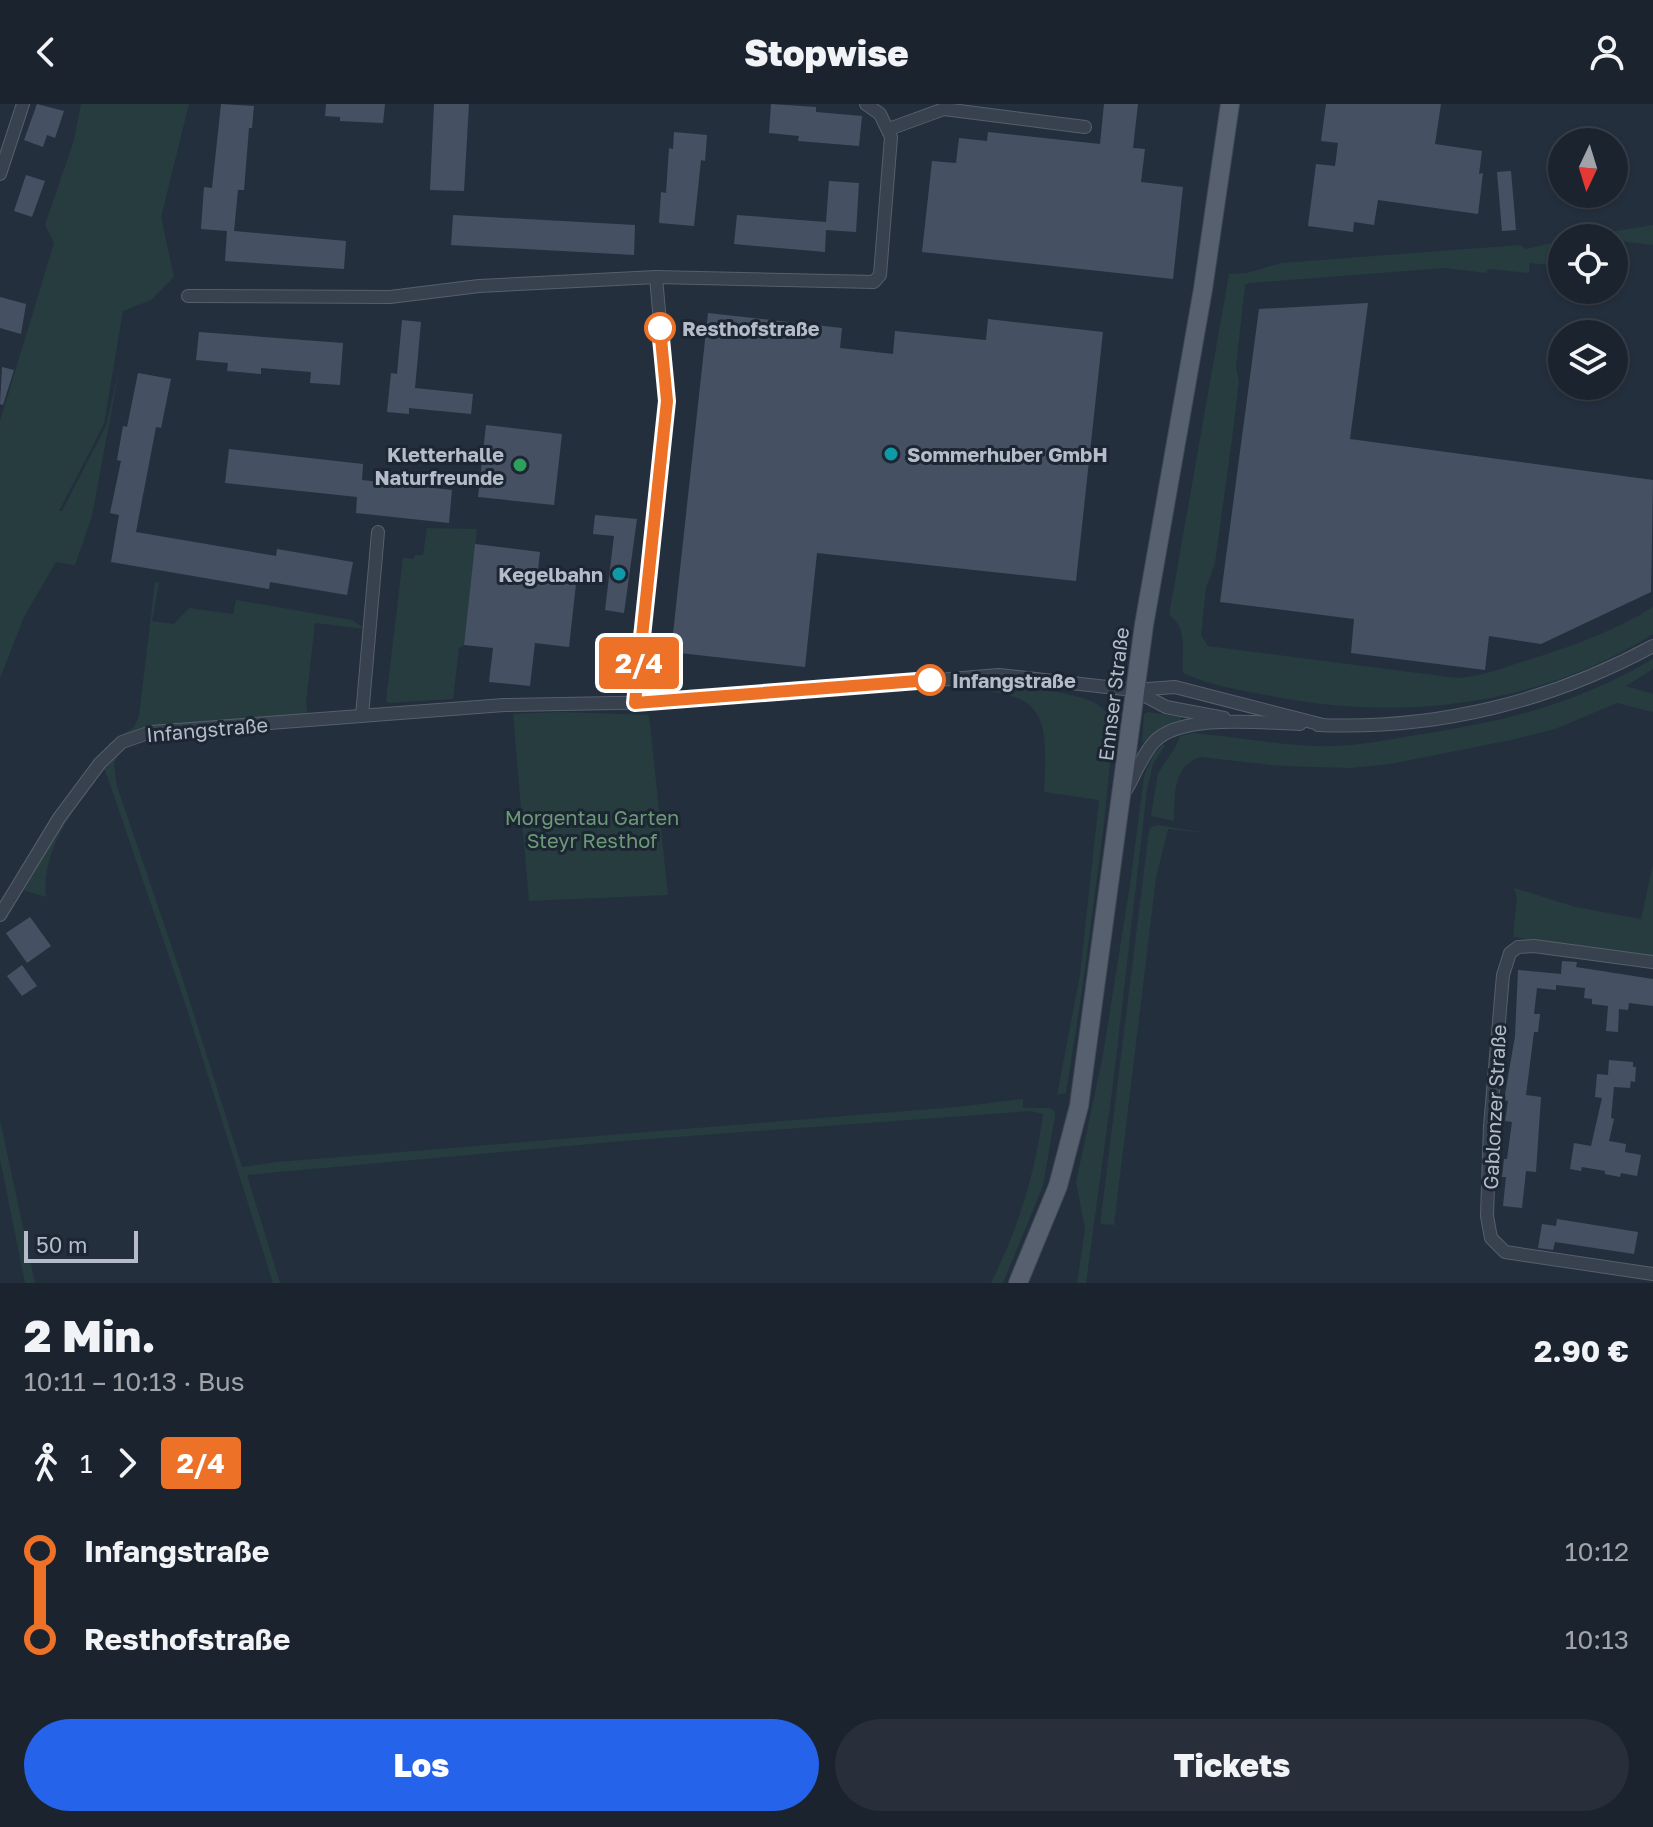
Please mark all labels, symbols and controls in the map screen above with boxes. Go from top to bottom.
icon: back [24,30,68,74]
icon: person [1585,30,1629,74]
text: Stopwise [744,31,909,74]
north arrow [1548,128,1628,208]
map controls [1548,128,1628,400]
button: locate [1548,224,1628,304]
marker: Resthofstraße [645,313,675,343]
place label: Resthofstraße [682,316,820,340]
button: layers [1548,320,1628,400]
place label: Kletterhalle Naturfreunde [374,442,504,489]
place label: Sommerhuber GmbH [907,442,1108,466]
marker: Sommerhuber GmbH [882,445,900,463]
marker: Kletterhalle Naturfreunde [511,456,529,474]
place label: Kegelbahn [498,562,603,586]
marker: Kegelbahn [610,565,628,583]
street label: Ennser Straße [1093,626,1133,762]
line badge: 2/4 [593,637,685,689]
text: 2/4 [615,646,663,679]
marker: Infangstraße [915,665,945,695]
place label: Infangstraße [952,668,1076,692]
street label: Infangstraße [145,712,269,746]
park label: Morgentau Garten Steyr Resthof [505,805,679,852]
street label: Gablonzer Straße [1478,1024,1510,1190]
scale bar [24,1227,138,1263]
text: 50 m [36,1231,87,1258]
text: 2 Min. [24,1309,156,1362]
text: 2.90 € [1534,1333,1629,1369]
text: 10:11 – 10:13 · Bus [24,1366,245,1397]
icon: walk [24,1441,68,1485]
icon: forward [105,1441,149,1485]
text: 2/4 [177,1446,225,1479]
text: 1 [80,1448,93,1479]
text: Infangstraße [84,1533,270,1569]
text: 10:12 [1565,1536,1629,1567]
text: Resthofstraße [84,1621,290,1657]
text: 10:13 [1565,1624,1629,1655]
button: Los [24,1719,819,1811]
button: Tickets [835,1719,1629,1811]

